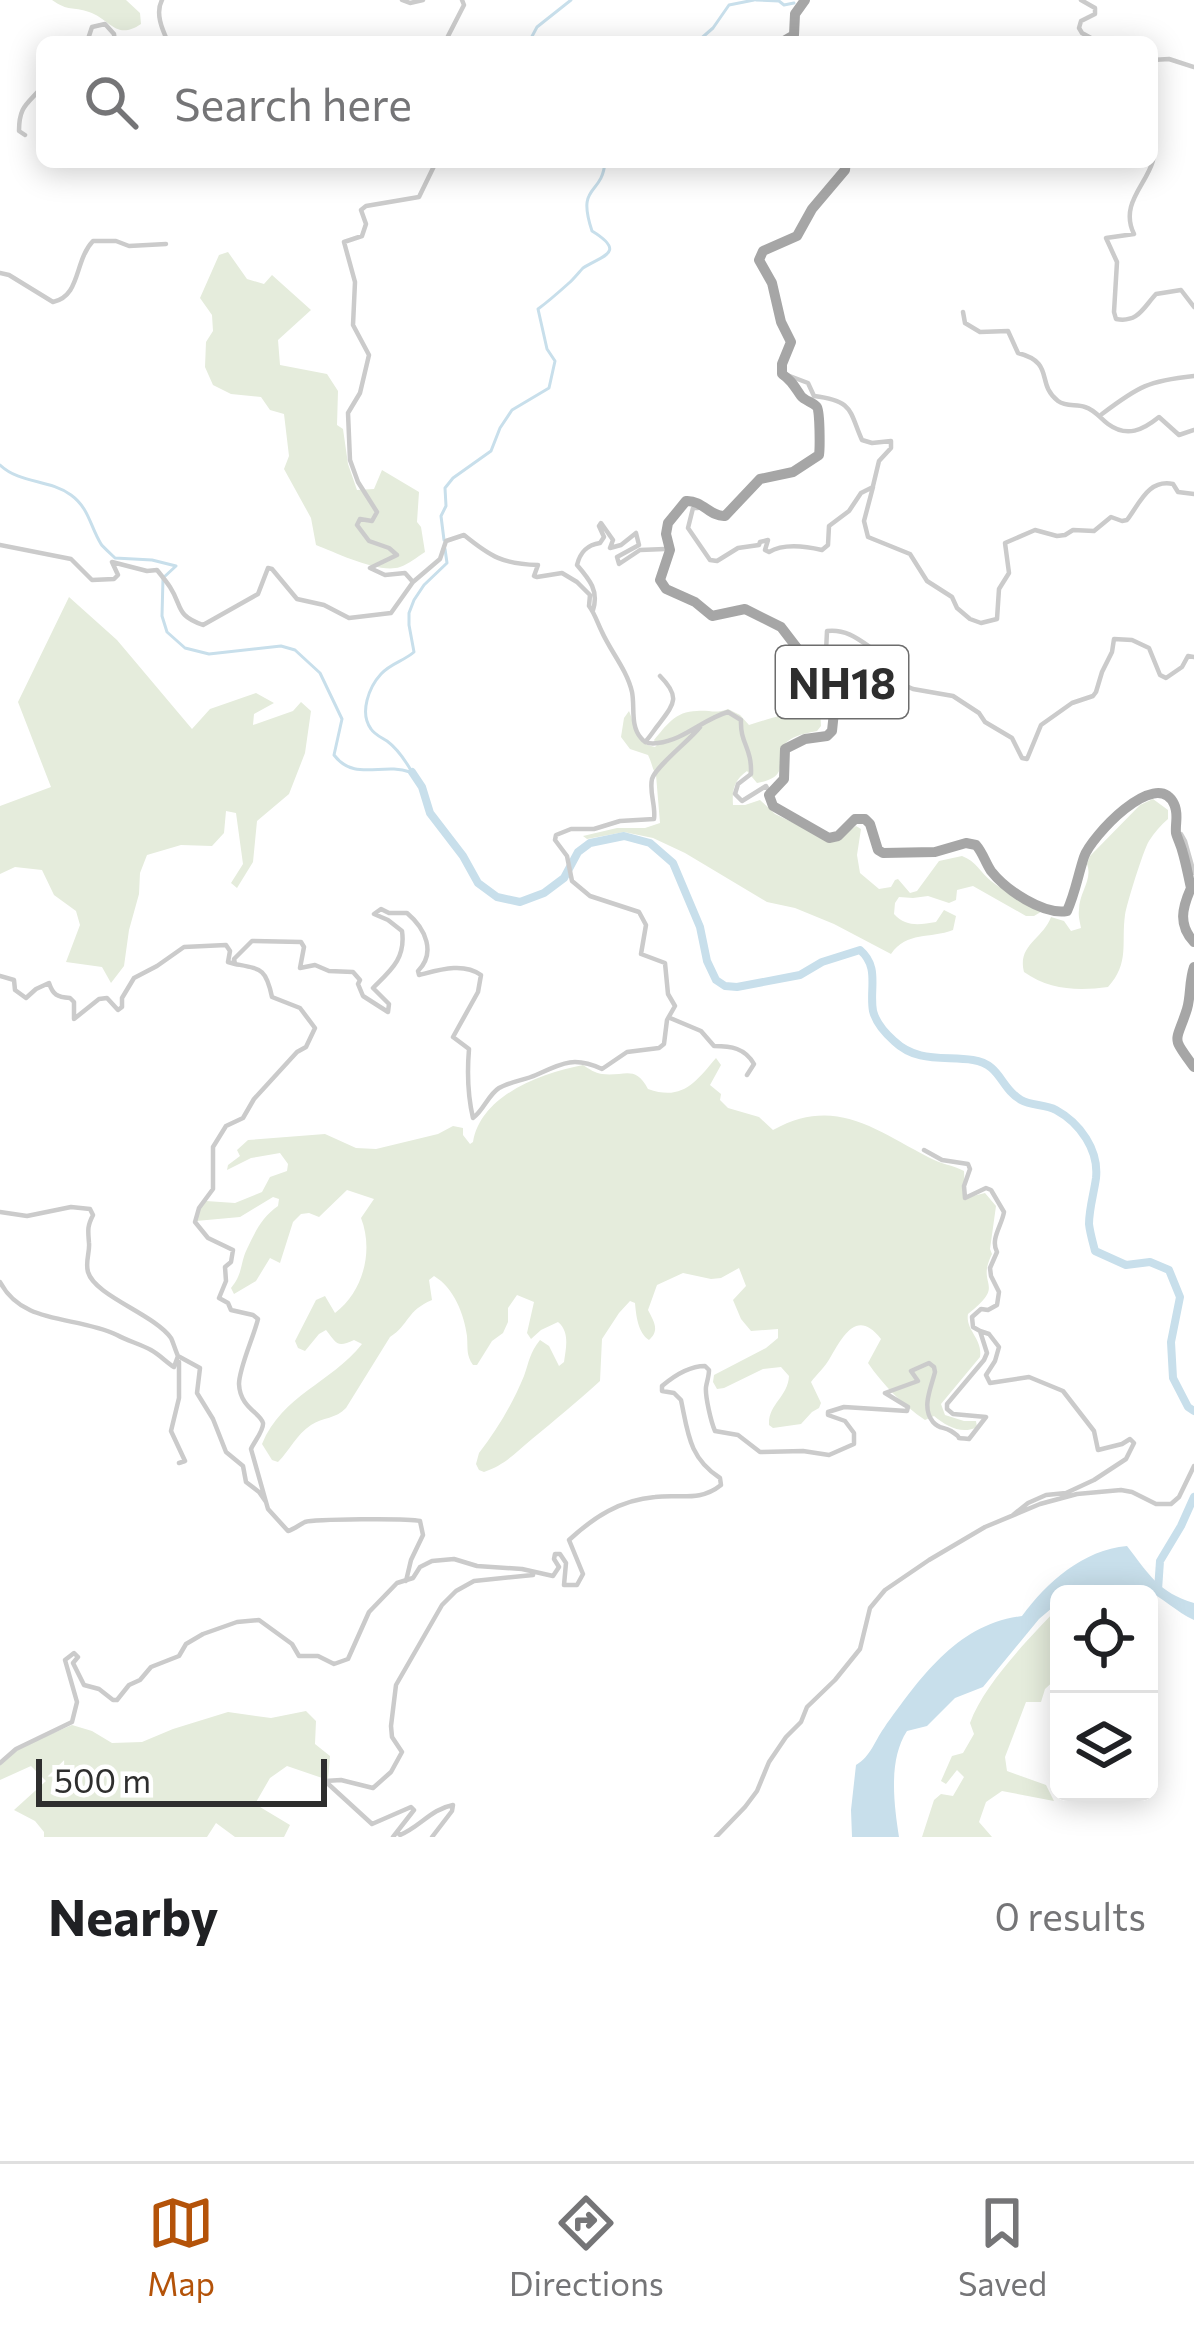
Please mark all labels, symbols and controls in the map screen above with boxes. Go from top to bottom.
search box [36,36,1158,168]
icon: search [78,69,144,135]
text: Search here [174,75,412,130]
road number: NH18 [776,646,908,718]
map controls [1050,1585,1158,1801]
button: locate [1050,1585,1158,1693]
button: layers [1050,1693,1158,1801]
scale bar [36,1753,327,1806]
text: 500 m [54,1759,151,1800]
text: Nearby [48,1884,218,1947]
text: 0 results [994,1891,1146,1939]
tab: Map [147,2190,215,2303]
tab: Directions [509,2190,664,2303]
tab: Saved [958,2190,1047,2303]

